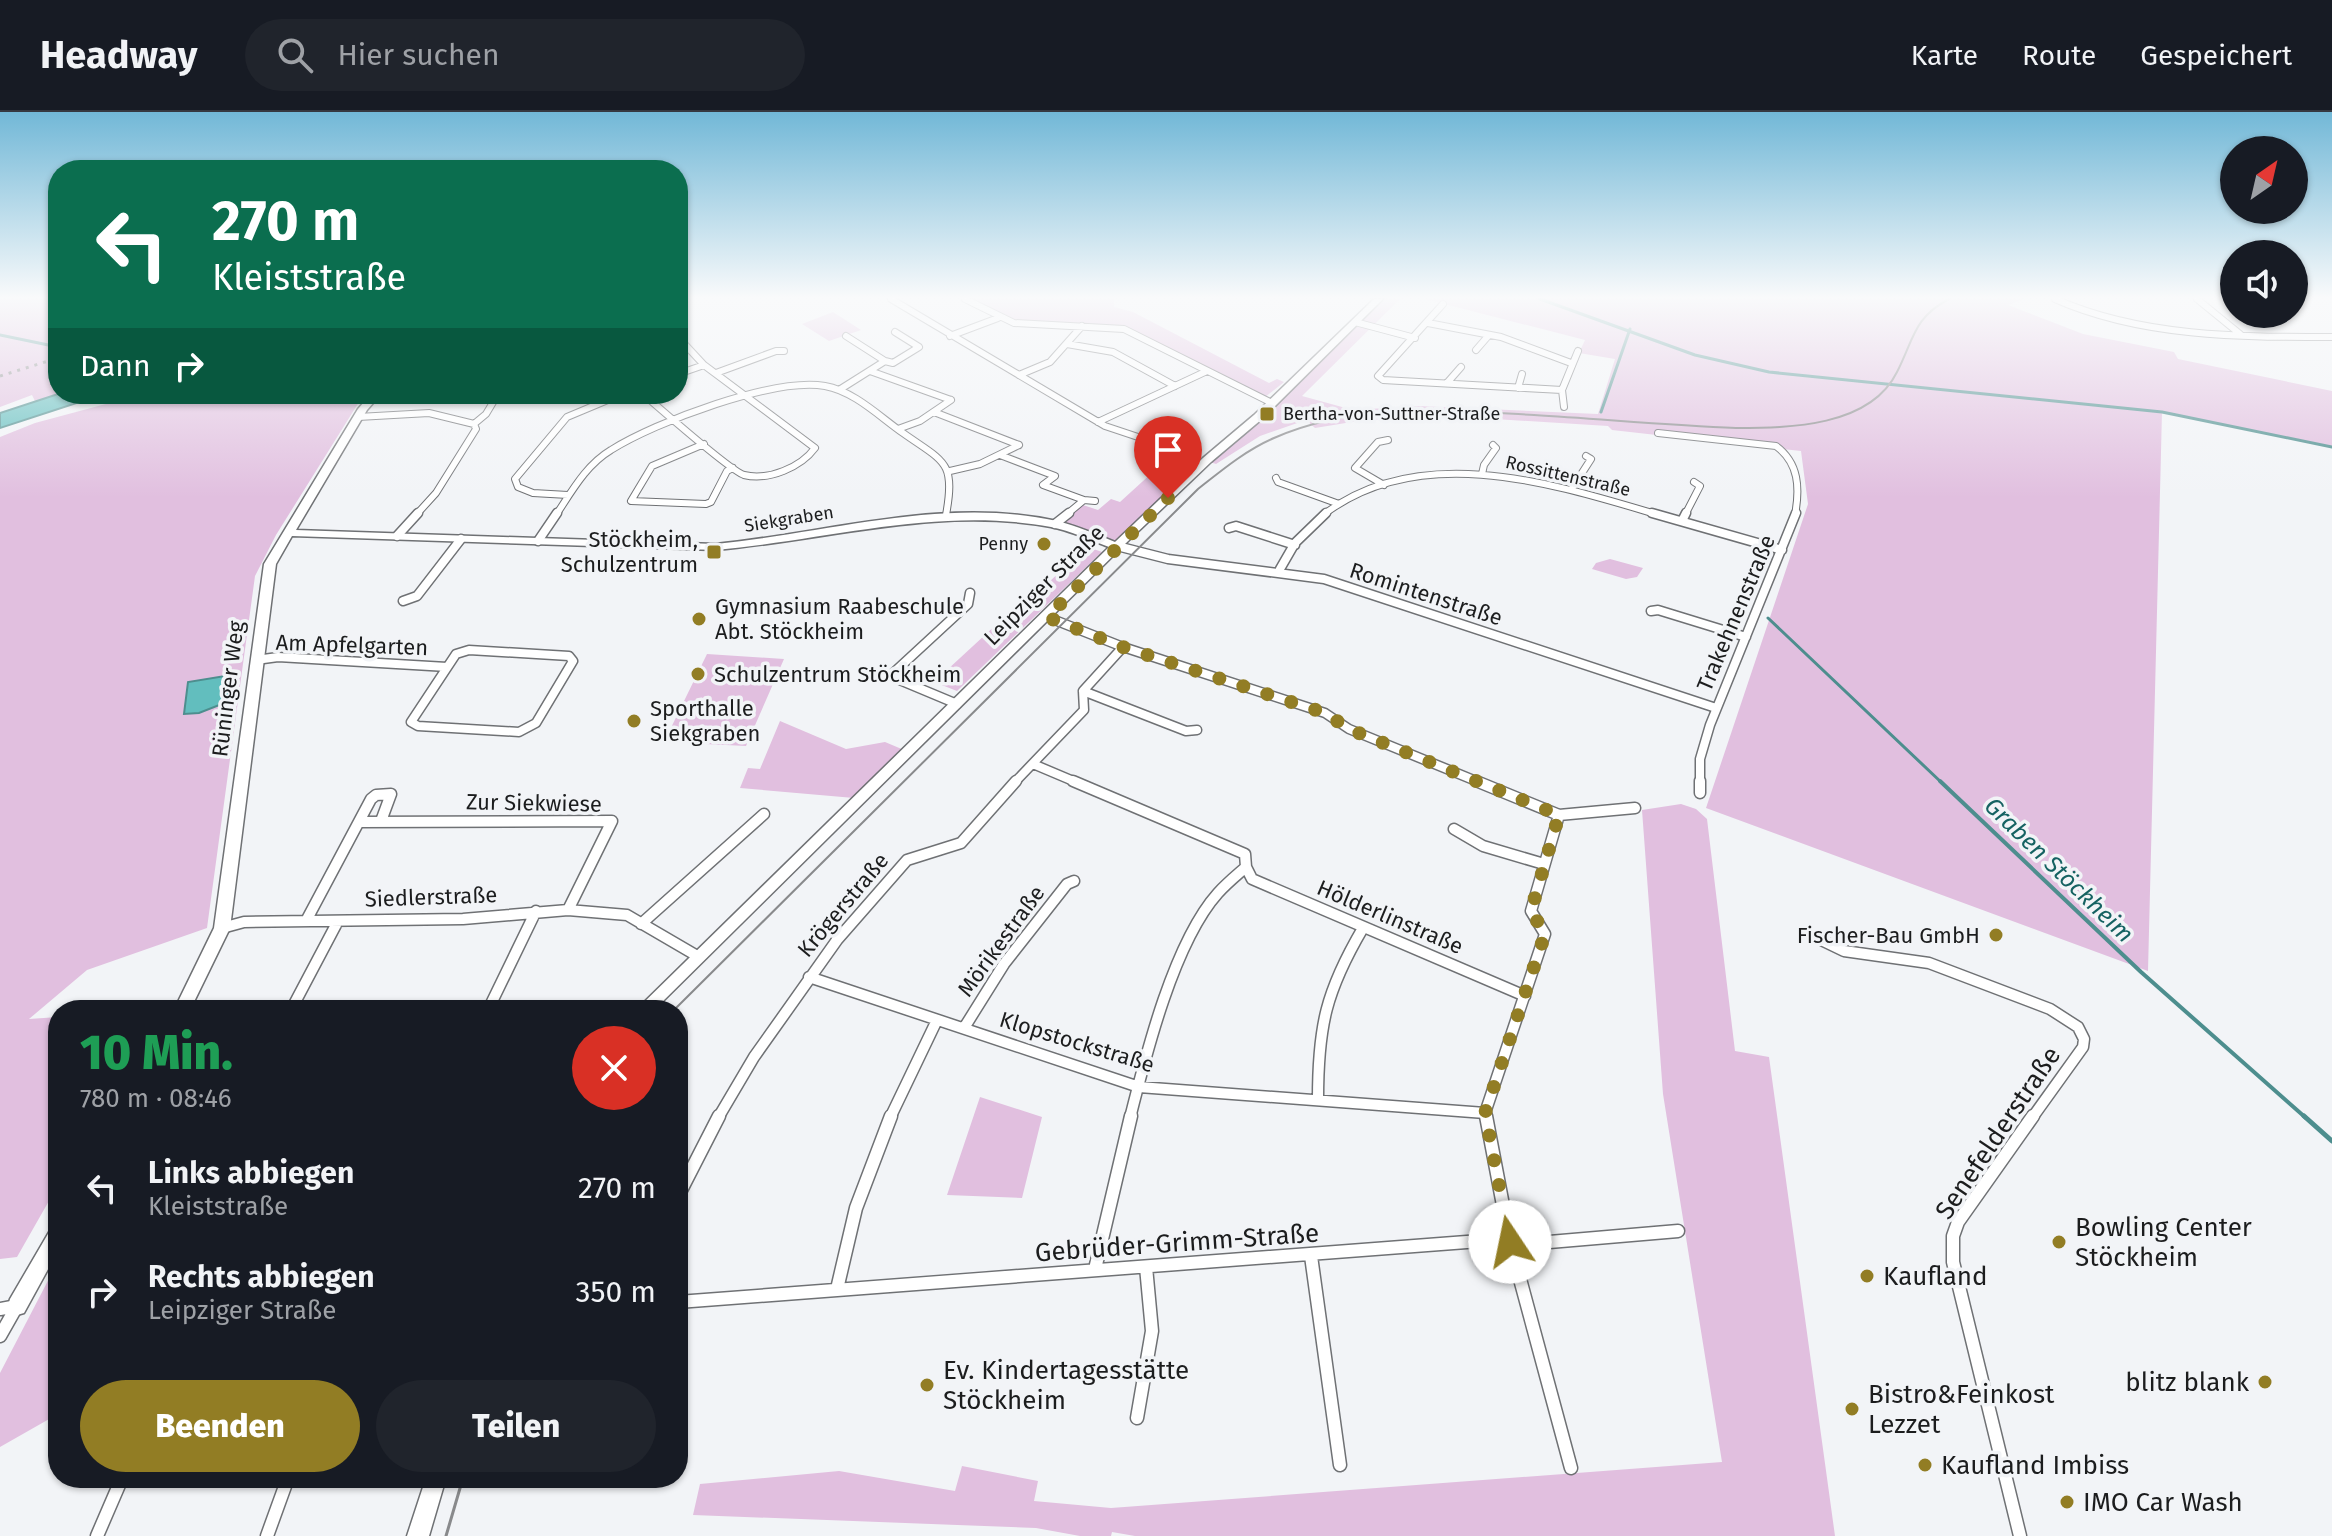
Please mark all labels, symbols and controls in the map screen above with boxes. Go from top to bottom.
search box [245,19,805,91]
text: Headway [40,32,197,78]
icon: search [273,33,317,77]
text: Hier suchen [337,37,499,73]
text: Karte [1911,39,1978,72]
text: Route [2022,39,2096,72]
text: Gespeichert [2140,39,2292,72]
north arrow [2220,136,2308,224]
map controls [2220,136,2308,328]
text: 270 m [212,188,359,255]
icon: left [80,192,184,296]
button: sound [2220,240,2308,328]
text: Kleiststraße [212,256,406,300]
icon: right [167,344,211,388]
text: Dann [80,348,151,384]
place label: Bertha-von-Suttner-Straße [1283,403,1500,425]
marker: Bertha-von-Suttner-Straße [1258,405,1276,423]
pin [1134,416,1202,498]
icon: arrive [1146,428,1190,472]
street label: Rossittenstraße [1503,451,1633,501]
street label: Siekgraben [743,501,835,537]
street label: Leipziger Straße [978,519,1110,651]
place label: Stöckheim, Schulzentrum [561,526,698,578]
street label: Trakehnenstraße [1691,531,1781,695]
place label: Penny [978,533,1028,555]
marker: Penny [1035,535,1053,553]
marker: Stöckheim, Schulzentrum [705,543,723,561]
street label: Romintenstraße [1346,557,1506,631]
place label: Gymnasium Raabeschule Abt. Stöckheim [715,593,964,645]
marker: Gymnasium Raabeschule Abt. Stöckheim [690,610,708,628]
street label: Rüninger Weg [206,619,250,759]
street label: Am Apfelgarten [275,629,429,661]
place label: Schulzentrum Stöckheim [714,661,961,688]
marker: Schulzentrum Stöckheim [689,665,707,683]
place label: Sporthalle Siekgraben [650,695,760,747]
marker: Sporthalle Siekgraben [625,712,643,730]
street label: Zur Siekwiese [466,788,602,818]
water label: Graben Stöckheim [1979,792,2139,948]
street label: Krögerstraße [792,847,894,963]
street label: Hölderlinstraße [1313,874,1467,960]
street label: Mörikestraße [952,880,1050,1002]
street label: Siedlerstraße [364,881,498,913]
place label: Fischer-Bau GmbH [1797,922,1980,949]
marker: Fischer-Bau GmbH [1987,926,2005,944]
street label: Klopstockstraße [996,1006,1158,1078]
text: 10 Min. [80,1024,233,1082]
button: close [572,1026,656,1110]
street label: Senefelderstraße [1929,1041,2067,1225]
text: 780 m · 08:46 [80,1083,232,1114]
text: Links abbiegen [148,1155,354,1191]
icon: left [80,1166,124,1210]
text: 270 m [578,1170,656,1206]
text: Kleiststraße [148,1191,288,1222]
position arrow [1468,1200,1552,1284]
place label: Bowling Center Stöckheim [2075,1212,2252,1273]
street label: Gebrüder-Grimm-Straße [1034,1218,1320,1268]
marker: Bowling Center Stöckheim [2050,1233,2068,1251]
text: Rechts abbiegen [148,1259,375,1295]
place label: Kaufland [1883,1261,1988,1292]
marker: Kaufland [1858,1267,1876,1285]
icon: right [80,1270,124,1314]
text: 350 m [576,1274,656,1310]
text: Leipziger Straße [148,1295,336,1326]
place label: Ev. Kindertagesstätte Stöckheim [943,1355,1189,1416]
place label: blitz blank [2125,1367,2250,1398]
marker: blitz blank [2256,1373,2274,1391]
marker: Ev. Kindertagesstätte Stöckheim [918,1376,936,1394]
place label: Bistro&Feinkost Lezzet [1868,1379,2055,1440]
button: Beenden [80,1380,360,1472]
button: Teilen [376,1380,656,1472]
marker: Bistro&Feinkost Lezzet [1843,1400,1861,1418]
place label: Kaufland Imbiss [1941,1450,2129,1481]
marker: Kaufland Imbiss [1916,1456,1934,1474]
place label: IMO Car Wash [2083,1487,2243,1518]
marker: IMO Car Wash [2058,1493,2076,1511]

